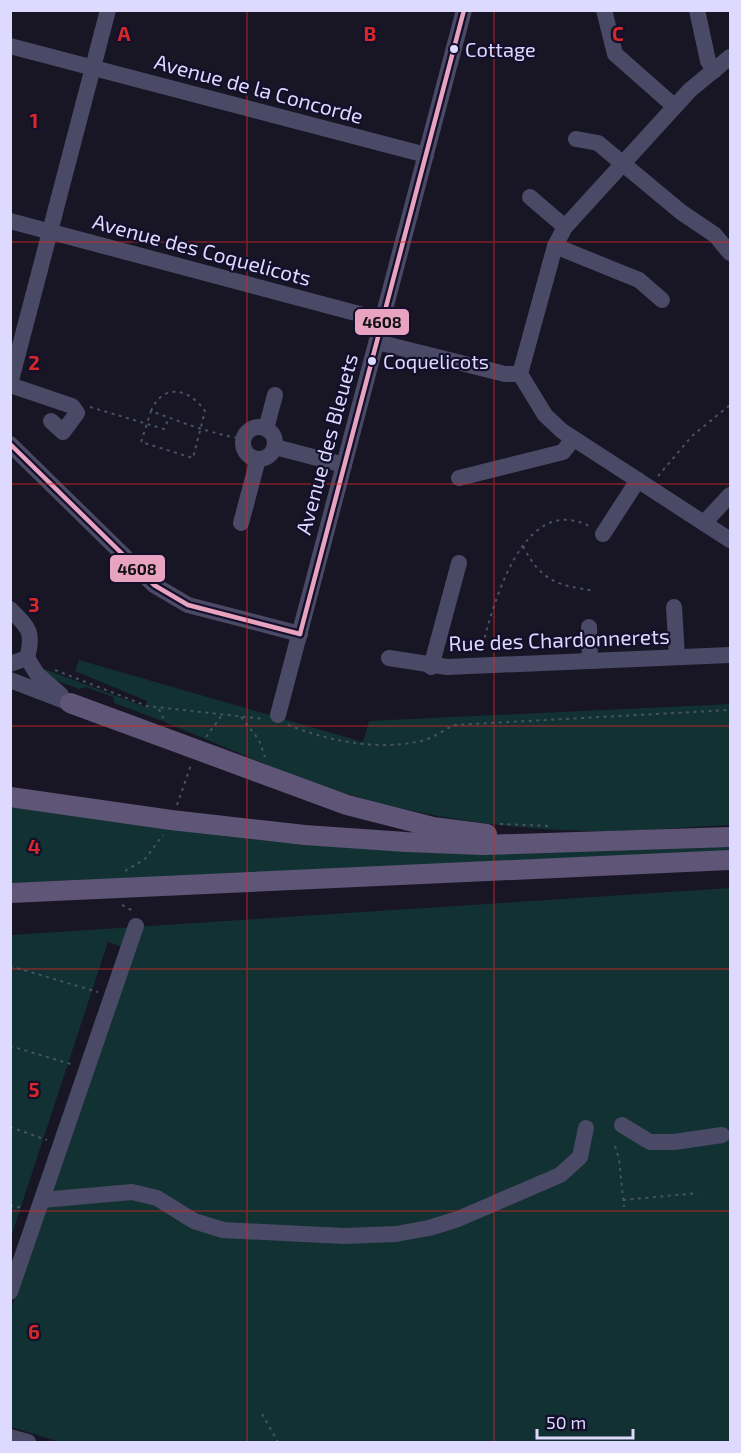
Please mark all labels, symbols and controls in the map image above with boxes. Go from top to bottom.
text: A [117,21,131,45]
text: B [364,21,376,45]
text: C [612,21,624,45]
place label: Cottage [465,37,536,61]
marker: Cottage [448,43,460,55]
street label: Avenue de la Concorde [152,48,366,128]
text: 1 [30,108,38,132]
street label: Avenue des Coquelicots [90,208,314,290]
line badge: 4608 [354,308,410,336]
text: 4608 [362,312,402,331]
place label: Coquelicots [383,349,489,373]
text: 2 [28,350,40,374]
street label: Avenue des Bleuets [290,351,362,537]
marker: Coquelicots [366,355,378,367]
line badge: 4608 [109,554,166,583]
text: 4608 [117,559,157,578]
text: 3 [28,592,40,616]
street label: Rue des Chardonnerets [448,623,670,655]
text: 4 [28,834,41,858]
text: 5 [28,1077,40,1101]
text: 6 [28,1319,40,1343]
scale bar [537,1402,633,1440]
text: 50 m [546,1411,586,1433]

